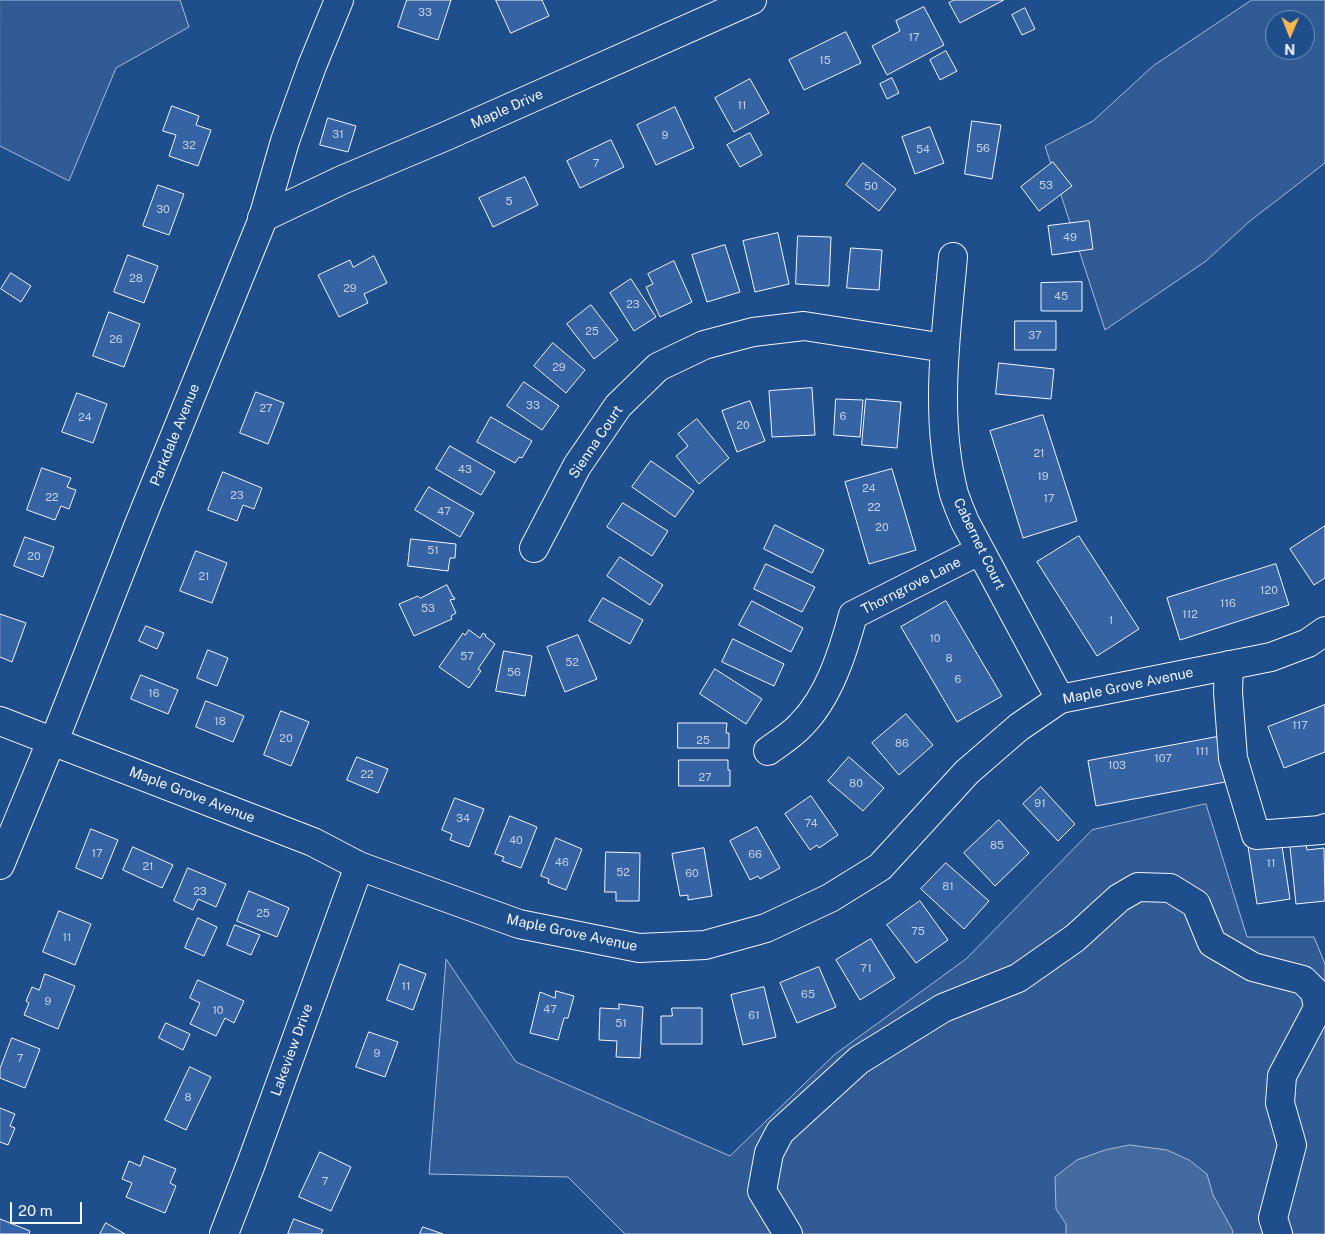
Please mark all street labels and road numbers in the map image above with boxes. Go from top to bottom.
street label: Maple Drive [468,86,546,132]
street label: Parkdale Avenue [147,381,203,489]
street label: Sienna Court [565,402,627,482]
street label: Cabernet Court [950,495,1008,593]
street label: Thorngrove Lane [858,554,964,618]
street label: Maple Grove Avenue [1061,664,1195,708]
street label: Maple Grove Avenue [127,763,257,827]
street label: Maple Grove Avenue [505,911,639,955]
street label: Lakeview Drive [268,1002,316,1098]

